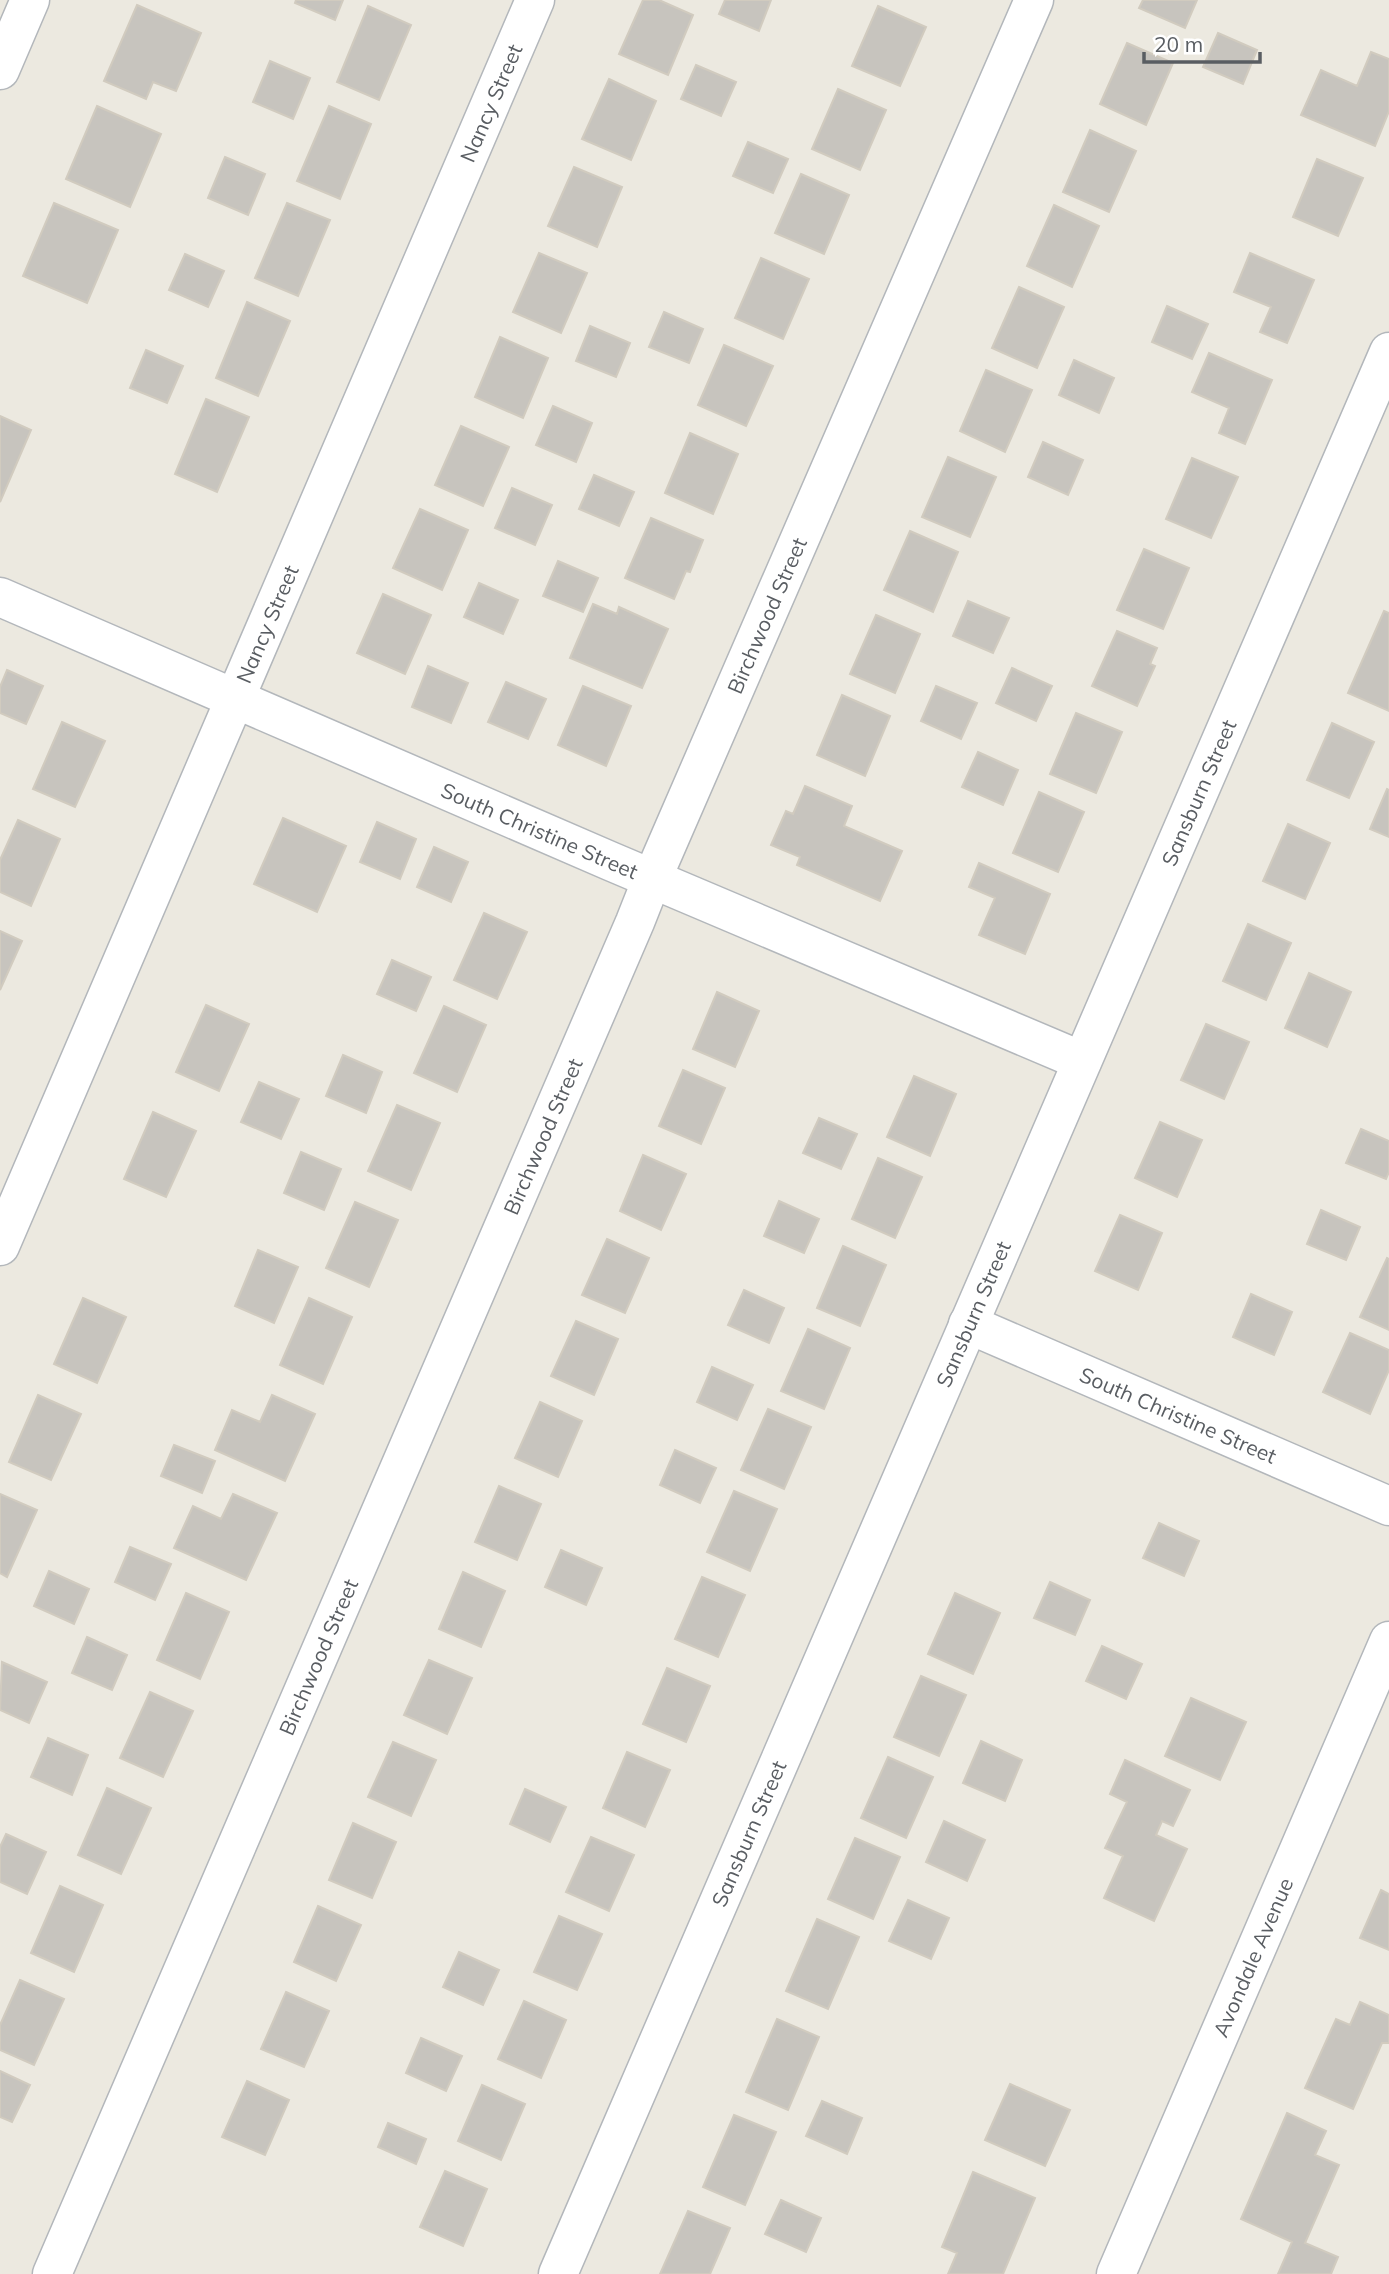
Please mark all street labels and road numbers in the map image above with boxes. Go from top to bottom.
street label: Nancy Street [454,40,528,166]
street label: Birchwood Street [721,533,812,697]
street label: Nancy Street [230,561,304,687]
street label: Sansburn Street [1155,715,1242,870]
street label: South Christine Street [437,777,642,884]
street label: Birchwood Street [497,1054,588,1218]
street label: Sansburn Street [930,1237,1016,1391]
street label: South Christine Street [1076,1361,1281,1469]
street label: Birchwood Street [273,1575,363,1739]
street label: Sansburn Street [705,1756,792,1911]
street label: Avondale Avenue [1207,1874,1298,2041]

